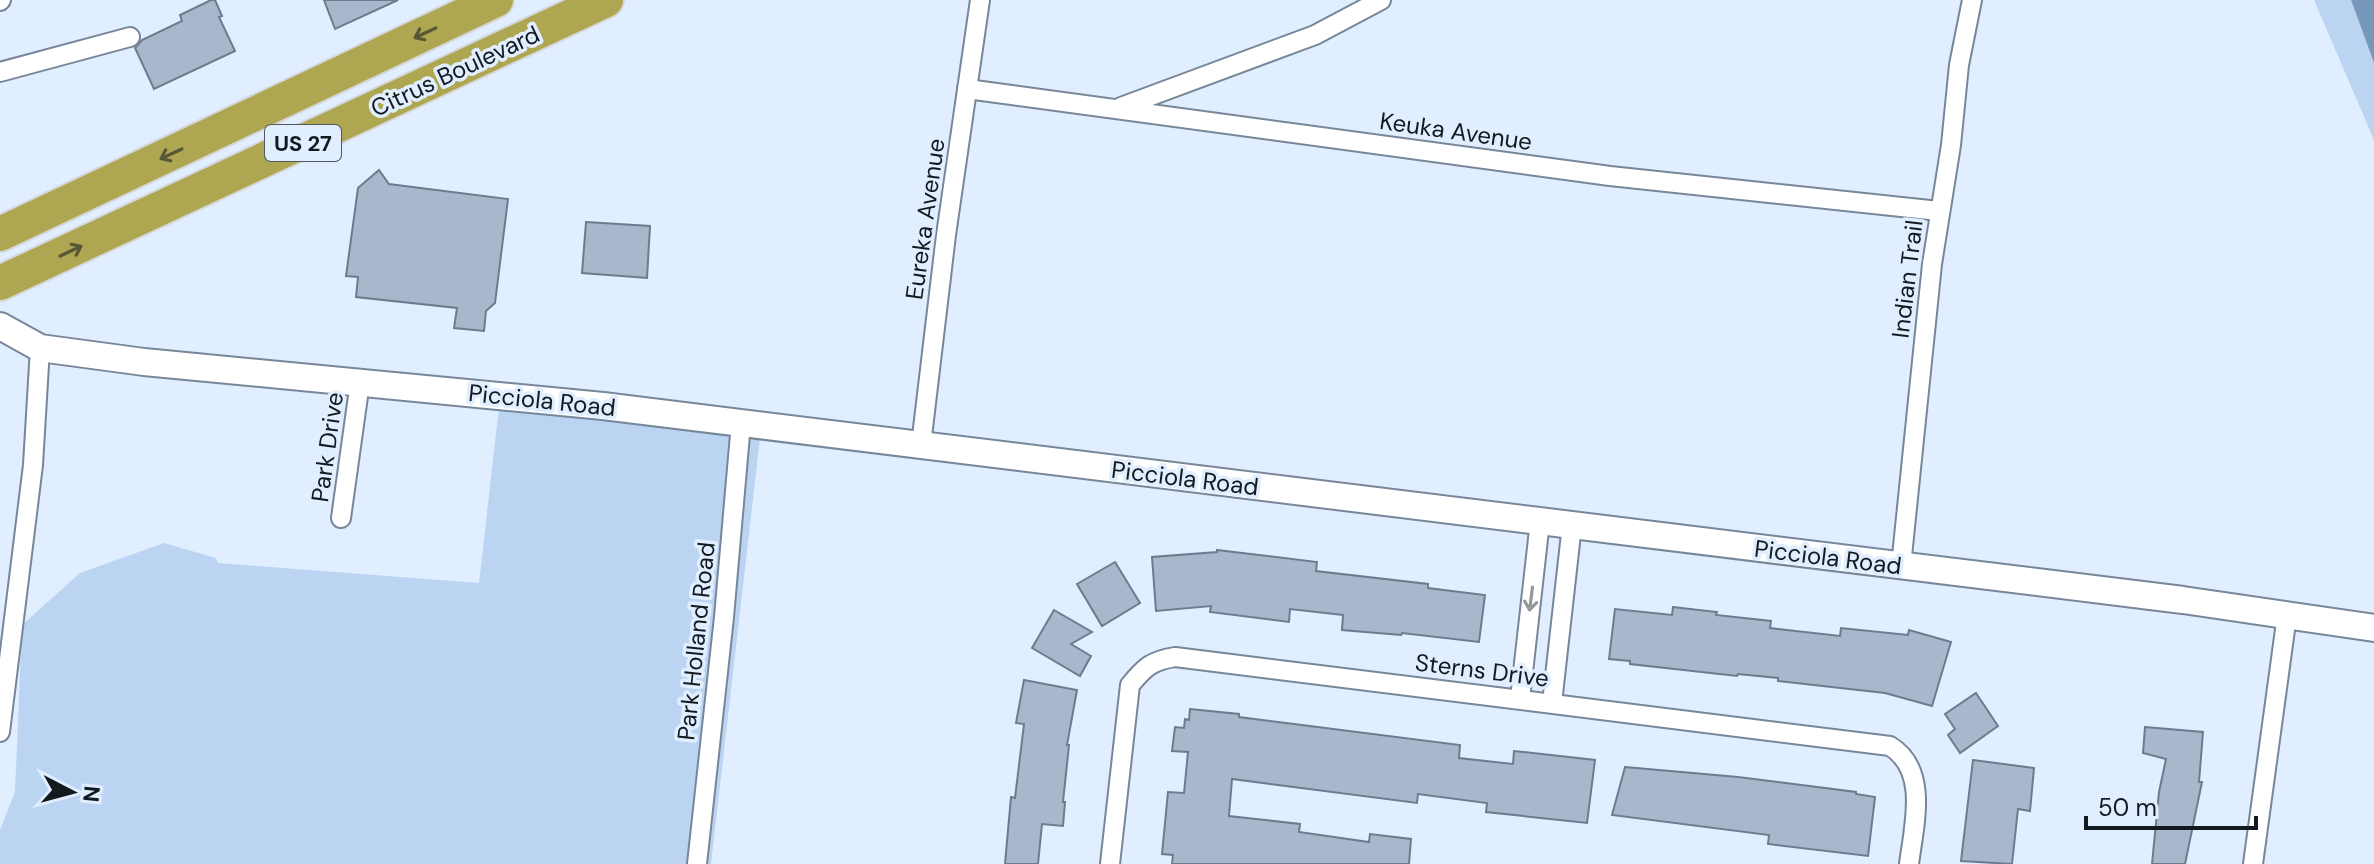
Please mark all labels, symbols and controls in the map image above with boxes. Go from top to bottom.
street label: Citrus Boulevard [366,18,544,124]
one-way arrow [413,26,437,41]
street label: Keuka Avenue [1378,105,1534,157]
road number: US 27 [265,125,341,161]
street label: Eureka Avenue [898,136,952,302]
one-way arrow [159,147,183,162]
street label: Indian Trail [1884,218,1930,340]
one-way arrow [58,242,82,257]
street label: Picciola Road [467,377,617,423]
street label: Park Drive [304,390,350,504]
street label: Picciola Road [1110,454,1260,502]
street label: Picciola Road [1753,533,1903,581]
street label: Park Holland Road [670,540,722,742]
one-way arrow [1524,585,1539,612]
street label: Sterns Drive [1413,646,1551,694]
north arrow [32,752,112,832]
scale bar [2086,780,2256,830]
text: N [76,785,107,804]
text: 50 m [2098,792,2157,823]

